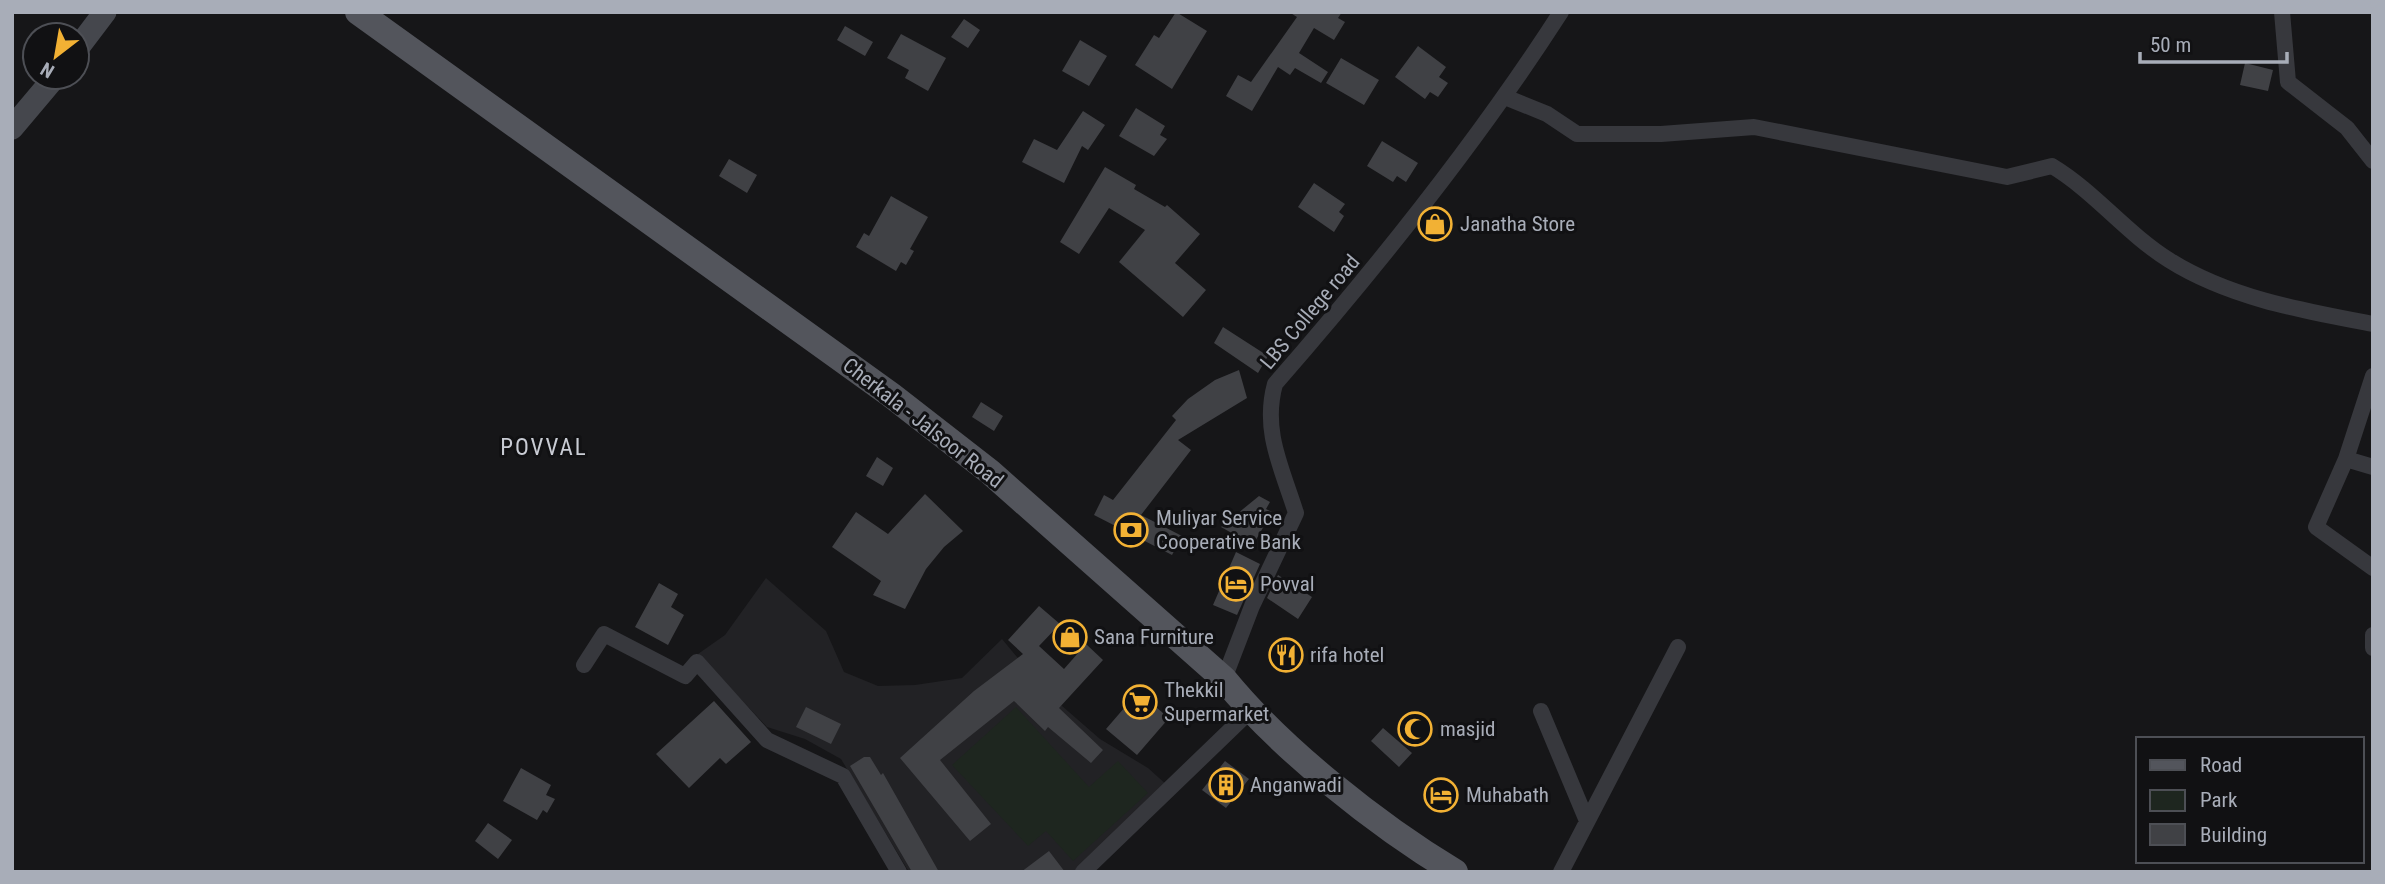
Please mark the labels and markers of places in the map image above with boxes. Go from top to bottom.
shop icon: Janatha Store [1416,205,1454,243]
place label: Janatha Store [1460,212,1575,236]
place label: Muliyar Service Cooperative Bank [1156,506,1301,554]
bank icon: Muliyar Service Cooperative Bank [1112,511,1150,549]
hotel icon: Povval [1217,565,1255,603]
place label: Povval [1260,572,1315,596]
shop icon: Sana Furniture [1051,618,1089,656]
place label: Sana Furniture [1094,625,1214,649]
restaurant icon: rifa hotel [1267,636,1305,674]
place label: rifa hotel [1310,643,1384,667]
place label: Thekkil Supermarket [1164,678,1269,726]
supermarket icon: Thekkil Supermarket [1121,683,1159,721]
mosque icon: masjid [1396,710,1434,748]
place label: masjid [1440,717,1495,741]
building icon: Anganwadi [1207,766,1245,804]
place label: Anganwadi [1250,773,1342,797]
hotel icon: Muhabath [1422,776,1460,814]
place label: Muhabath [1466,783,1549,807]

